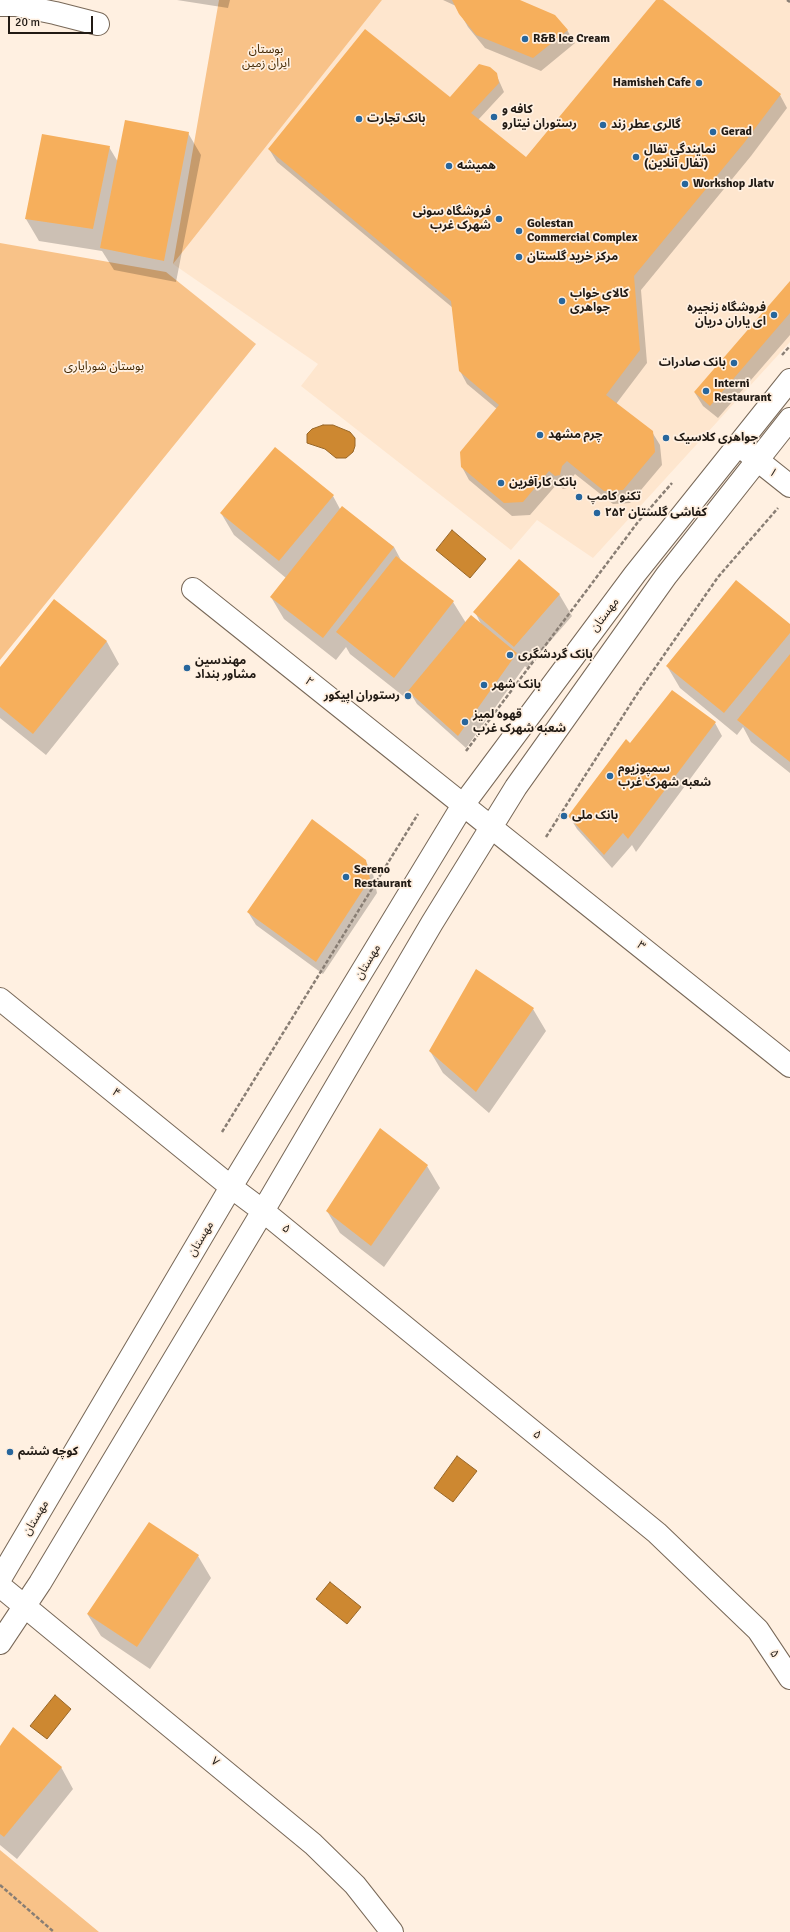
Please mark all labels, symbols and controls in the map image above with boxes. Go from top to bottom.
scale bar [10,8,95,34]
text: 20 m [15,15,40,30]
place label: R&B Ice Cream [533,32,610,46]
marker: R&B Ice Cream [520,34,530,44]
park label: بوستان ایران زمین [242,43,290,71]
place label: Hamisheh Cafe [613,76,691,90]
marker: Hamisheh Cafe [694,78,704,88]
place label: كافه و رستوران نيتارو [502,103,577,131]
place label: بانک تجارت [367,112,426,126]
marker: كافه و رستوران نيتارو [489,112,499,122]
marker: بانک تجارت [354,114,364,124]
place label: گالری عطر زند [611,118,681,132]
marker: گالری عطر زند [598,120,608,130]
place label: Gerad [721,125,752,139]
marker: Gerad [708,127,718,137]
place label: نمایندگی تفال (تفال آنلاین) [644,143,716,171]
marker: نمایندگی تفال (تفال آنلاین) [631,152,641,162]
place label: همیشه [457,159,496,173]
marker: همیشه [444,161,454,171]
place label: Workshop Jlatv [693,177,774,191]
marker: Workshop Jlatv [680,179,690,189]
place label: فروشگاه سونی شهرک غرب [413,205,491,233]
marker: فروشگاه سونی شهرک غرب [494,214,504,224]
place label: Golestan Commercial Complex [527,217,637,245]
marker: Golestan Commercial Complex [514,226,524,236]
place label: مرکز خرید گلستان [527,250,618,264]
marker: مرکز خرید گلستان [514,252,524,262]
place label: کالای خواب جواهری [570,287,629,315]
marker: کالای خواب جواهری [557,296,567,306]
place label: فروشگاه زنجیره ای یاران دریان [687,301,766,329]
marker: فروشگاه زنجیره ای یاران دریان [769,310,779,320]
place label: بانک صادرات [659,356,726,370]
marker: بانک صادرات [729,358,739,368]
park label: بوستان شورایاری [64,360,144,374]
place label: Interni Restaurant [714,377,772,405]
marker: Interni Restaurant [701,386,711,396]
place label: چرم مشهد [548,428,603,442]
marker: چرم مشهد [535,430,545,440]
place label: جواهری کلاسیک [674,431,758,445]
marker: جواهری کلاسیک [661,433,671,443]
street label: ۱ [766,465,780,481]
place label: بانک کارآفرین [509,476,577,490]
marker: بانک کارآفرین [496,478,506,488]
place label: تکنو کامپ [587,490,641,504]
marker: تکنو کامپ [574,492,584,502]
place label: کفاشی گلستان ۲۵۲ [605,506,707,520]
marker: کفاشی گلستان ۲۵۲ [592,508,602,518]
street label: مهستان [588,595,622,635]
place label: بانک گردشگری [518,648,593,662]
marker: بانک گردشگری [505,650,515,660]
place label: مهندسین مشاور بنداد [195,654,256,682]
marker: مهندسین مشاور بنداد [182,663,192,673]
street label: ۲ [302,674,316,690]
place label: بانک شهر [492,678,541,692]
marker: بانک شهر [479,680,489,690]
place label: رستوران اپیکور [324,689,400,703]
marker: رستوران اپیکور [403,691,413,701]
place label: قهوه لمیز شعبه شهرک غرب [473,708,566,736]
marker: قهوه لمیز شعبه شهرک غرب [460,717,470,727]
place label: سمپوزیوم شعبه شهرک غرب [618,762,711,790]
marker: سمپوزیوم شعبه شهرک غرب [605,771,615,781]
place label: بانک ملی [572,809,618,823]
marker: بانک ملی [559,811,569,821]
place label: Sereno Restaurant [354,863,412,891]
marker: Sereno Restaurant [341,872,351,882]
street label: ۳ [634,938,648,954]
street label: مهستان [352,942,384,982]
street label: ۴ [109,1085,123,1101]
street label: مهستان [185,1219,217,1259]
street label: ۵ [279,1221,293,1237]
street label: ۵ [530,1427,544,1443]
place label: کوچه ششم [18,1445,78,1459]
marker: کوچه ششم [5,1447,15,1457]
street label: مهستان [20,1498,52,1538]
street label: ۵ [766,1647,782,1661]
street label: ۷ [208,1754,222,1770]

